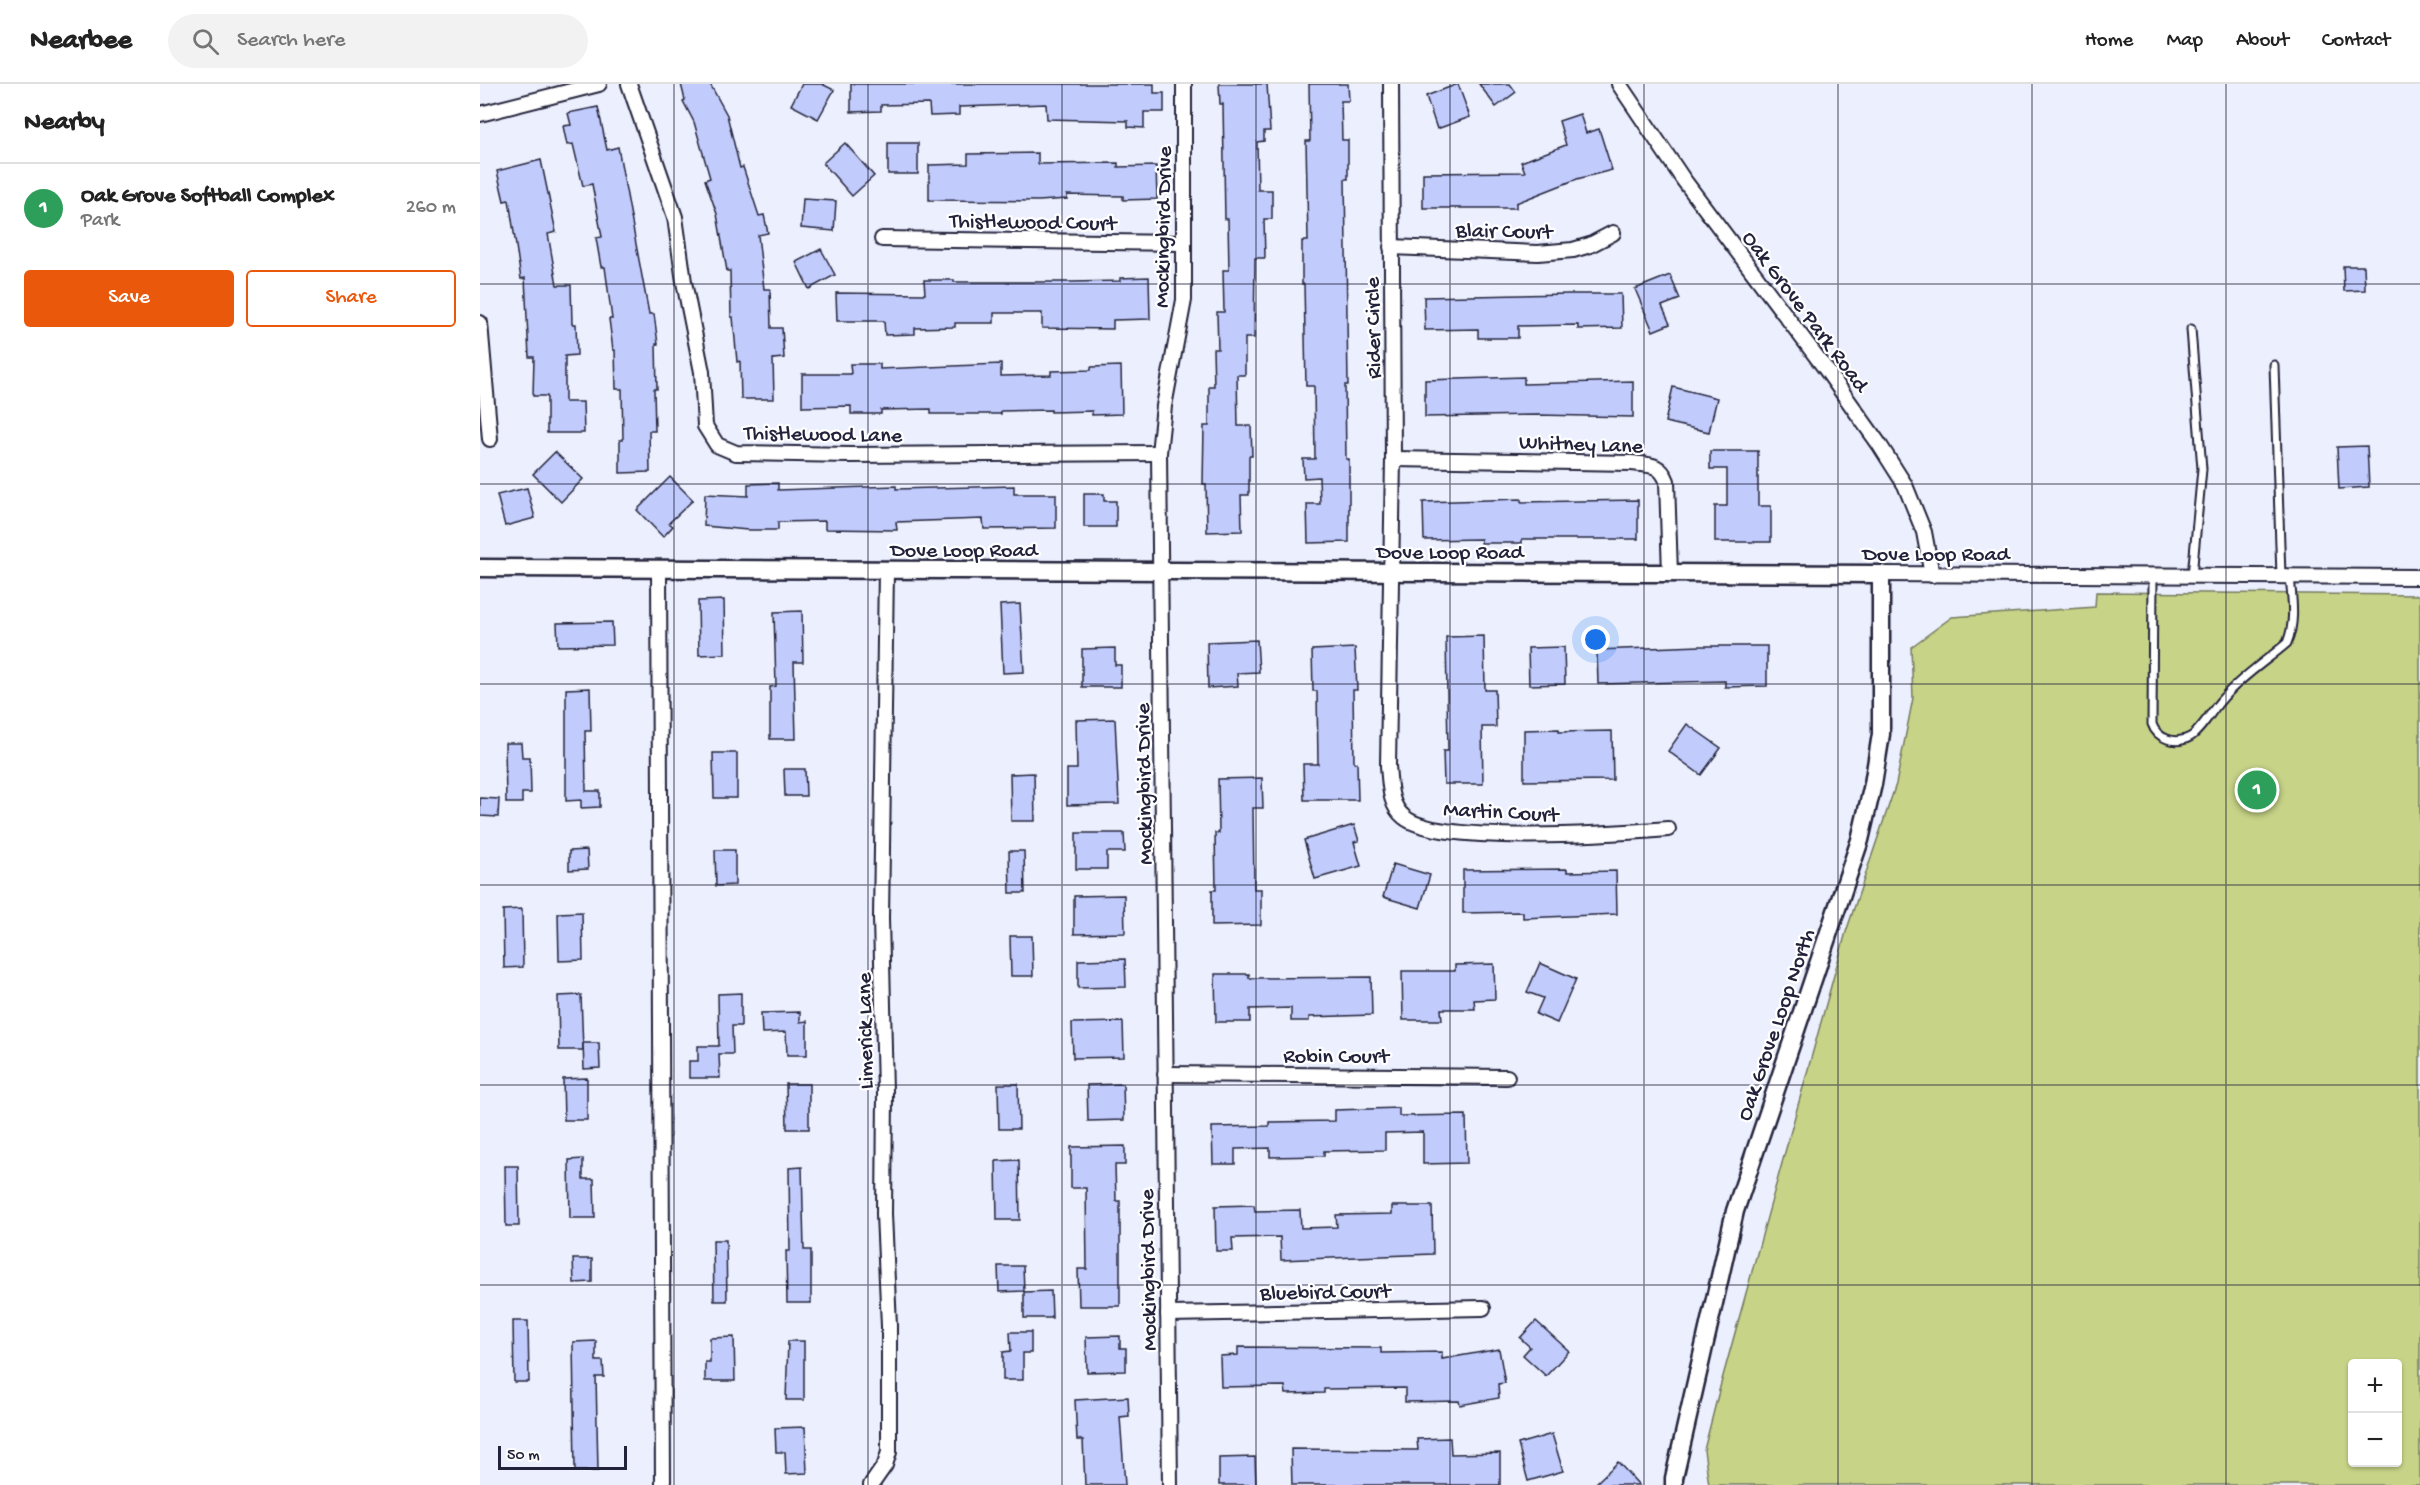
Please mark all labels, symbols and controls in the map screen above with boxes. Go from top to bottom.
search box [168,14,588,68]
text: Nearbee [30,25,132,58]
icon: search [189,25,222,58]
text: Search here [237,28,345,54]
text: Home [2085,29,2133,54]
text: Map [2166,29,2203,54]
text: About [2236,29,2289,54]
text: Contact [2322,29,2390,54]
text: Nearby [24,108,105,139]
street label: Mockingbird Drive [1151,145,1179,308]
text: Oak Grove Softball Complex [81,184,334,210]
text: 1 [39,197,48,220]
text: 260 m [406,197,456,220]
text: Park [81,210,119,233]
street label: Thistlewood Court [947,210,1119,238]
street label: Blair Court [1454,219,1554,247]
street label: Oak Grove Park Road [1735,227,1874,400]
button: Save [24,270,234,327]
button: Share [246,270,456,327]
street label: Rider Circle [1361,276,1389,379]
street label: Thistlewood Lane [742,422,903,450]
street label: Whitney Lane [1518,431,1644,461]
street label: Dove Loop Road [888,539,1040,565]
street label: Dove Loop Road [1374,541,1526,567]
street label: Dove Loop Road [1860,543,2012,569]
your location [1581,625,1610,654]
street label: Mockingbird Drive [1132,702,1160,865]
pin: 1 [2238,768,2276,812]
street label: Martin Court [1443,798,1561,830]
street label: Oak Grove Loop North [1733,926,1823,1125]
street label: Limerick Lane [853,972,881,1090]
street label: Robin Court [1283,1045,1391,1071]
street label: Mockingbird Drive [1136,1188,1164,1351]
street label: Bluebird Court [1259,1280,1393,1308]
map controls [2348,1359,2402,1467]
button: + [2348,1359,2402,1413]
button: − [2348,1413,2402,1467]
scale bar [498,1443,627,1470]
text: 50 m [507,1447,540,1466]

